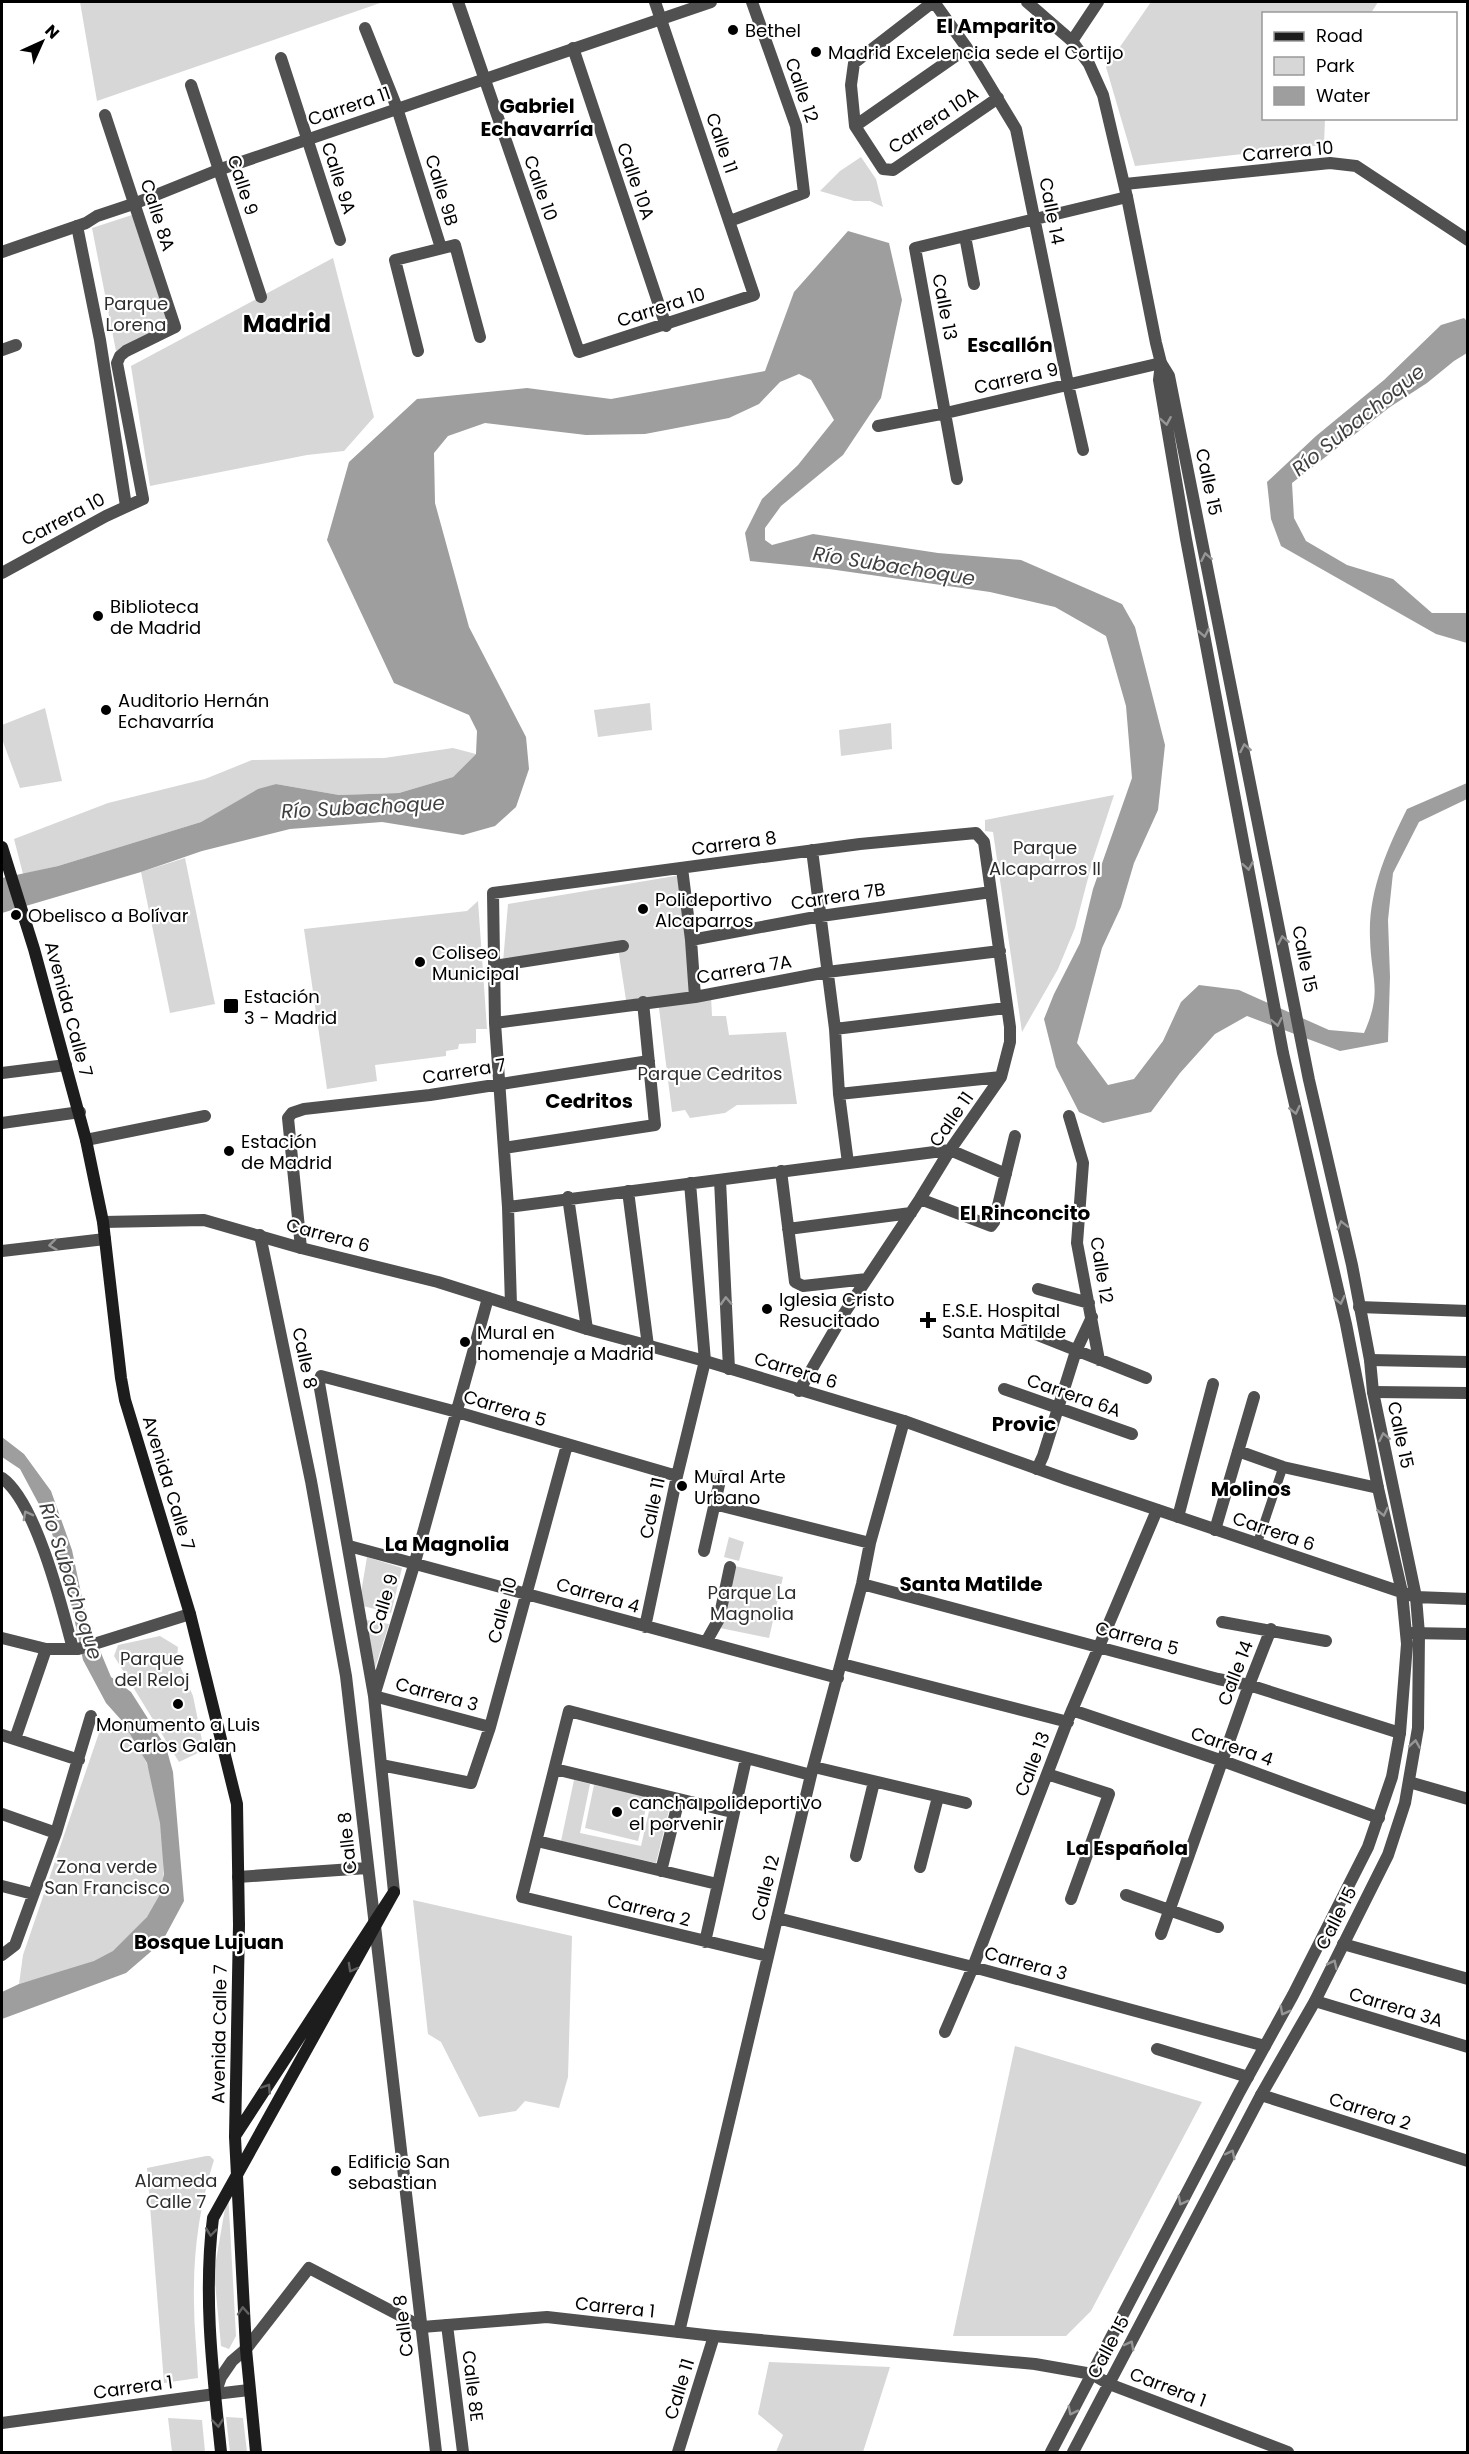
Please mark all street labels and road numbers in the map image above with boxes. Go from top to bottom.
street label: Calle 12 [779,54,825,126]
street label: Carrera 11 [304,80,394,132]
street label: Carrera 10A [883,81,983,159]
street label: Calle 11 [700,109,744,177]
street label: Carrera 10 [1241,135,1335,167]
street label: Calle 9A [316,139,362,217]
street label: Calle 10A [611,139,661,223]
street label: Calle 9B [419,151,465,229]
street label: Calle 9 [221,152,265,218]
street label: Calle 10 [518,152,564,224]
street label: Calle 14 [1033,175,1071,247]
street label: Calle 8A [135,176,181,254]
street label: Calle 13 [926,272,964,342]
street label: Carrera 10 [614,281,708,333]
street label: Carrera 9 [971,356,1061,400]
street label: Calle 15 [1190,446,1228,518]
street label: Carrera 10 [17,487,109,551]
street label: Carrera 8 [690,825,778,861]
street label: Carrera 7B [789,876,887,916]
street label: Calle 15 [1286,923,1324,995]
street label: Avenida Calle 7 [39,939,99,1080]
street label: Carrera 7A [694,948,794,990]
street label: Carrera 7 [420,1052,508,1090]
street label: Calle 11 [923,1086,979,1152]
street label: Carrera 6 [283,1212,373,1258]
street label: Calle 12 [1084,1235,1120,1305]
street label: Calle 8 [286,1325,324,1391]
street label: Carrera 6 [751,1346,841,1394]
street label: Carrera 6A [1024,1367,1124,1423]
street label: Carrera 5 [460,1384,550,1432]
street label: Calle 15 [1382,1399,1420,1471]
street label: Avenida Calle 7 [137,1413,201,1553]
street label: Calle 11 [633,1475,671,1541]
street label: Carrera 6 [1229,1505,1319,1557]
street label: Calle 9 [362,1571,404,1637]
street label: Carrera 4 [553,1571,643,1619]
street label: Calle 10 [481,1574,523,1646]
street label: Carrera 5 [1092,1615,1182,1661]
street label: Calle 14 [1211,1637,1259,1709]
street label: Carrera 3 [393,1671,481,1717]
street label: Carrera 4 [1187,1720,1277,1772]
street label: Calle 13 [1008,1728,1056,1800]
street label: Calle 8 [331,1811,363,1875]
street label: Calle 12 [745,1852,785,1924]
street label: Calle 15 [1309,1882,1363,1954]
street label: Carrera 2 [605,1888,693,1932]
street label: Carrera 3 [982,1940,1070,1986]
street label: Avenida Calle 7 [205,1964,233,2104]
street label: Carrera 3A [1346,1981,1446,2033]
street label: Carrera 2 [1326,2086,1414,2136]
street label: Carrera 1 [574,2290,656,2324]
street label: Calle 8 [387,2294,419,2358]
street label: Calle 15 [1081,2311,1135,2383]
street label: Calle 8E [456,2349,490,2423]
street label: Calle 11 [658,2356,700,2422]
street label: Carrera 1 [1126,2361,1210,2413]
street label: Carrera 1 [92,2369,174,2405]

